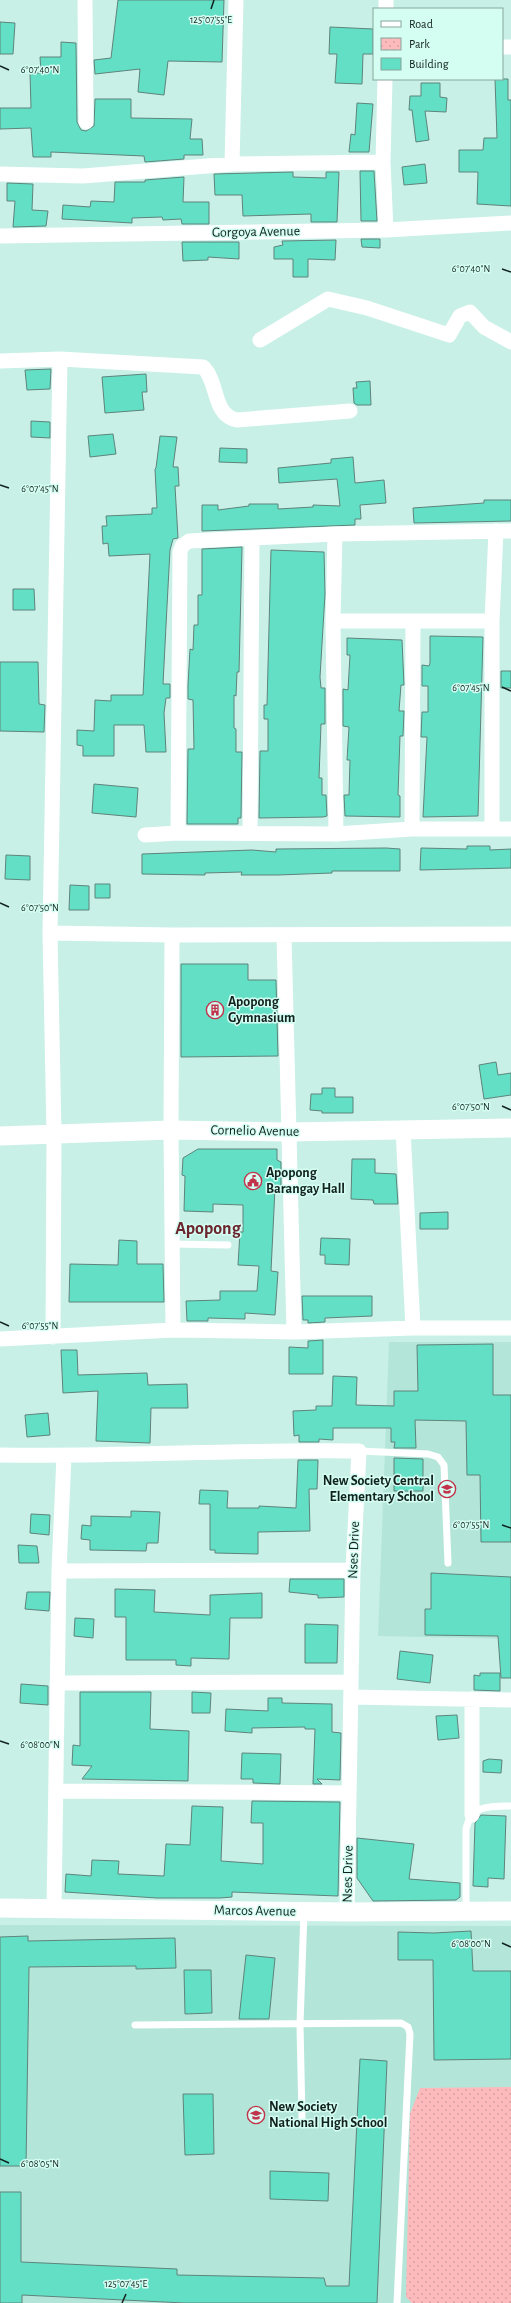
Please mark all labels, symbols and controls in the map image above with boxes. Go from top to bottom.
legend [373,8,503,80]
text: 125°07'55"E [190,15,232,25]
text: Road [409,18,433,30]
text: Park [409,38,430,50]
text: Building [409,58,449,70]
text: 6°07'40"N [21,65,59,75]
street label: Gorgoya Avenue [212,224,300,240]
text: 6°07'40"N [452,264,490,274]
text: 6°07'45"N [21,484,59,494]
text: 6°07'45"N [452,683,490,693]
text: 6°07'50"N [21,903,59,913]
place label: Apopong Gymnasium [228,995,295,1025]
building icon: Apopong Gymnasium [205,1000,225,1020]
text: 6°07'50"N [452,1102,490,1112]
street label: Cornelio Avenue [210,1123,300,1139]
place label: Apopong Barangay Hall [266,1166,345,1196]
public building icon: Apopong Barangay Hall [243,1171,263,1191]
district label: Apopong [175,1220,242,1238]
text: 6°07'55"N [22,1321,58,1331]
place label: New Society Central Elementary School [323,1474,434,1504]
school or university icon: New Society Central Elementary School [437,1479,457,1499]
text: 6°07'55"N [453,1520,489,1530]
street label: Nses Drive [346,1521,362,1579]
text: 6°08'00"N [20,1740,60,1750]
street label: Nses Drive [340,1845,356,1903]
street label: Marcos Avenue [214,1903,296,1919]
text: 6°08'00"N [451,1939,491,1949]
place label: New Society National High School [269,2100,387,2130]
school or university icon: New Society National High School [246,2105,266,2125]
text: 6°08'05"N [21,2159,59,2169]
text: 125°07'45"E [105,2279,148,2289]

